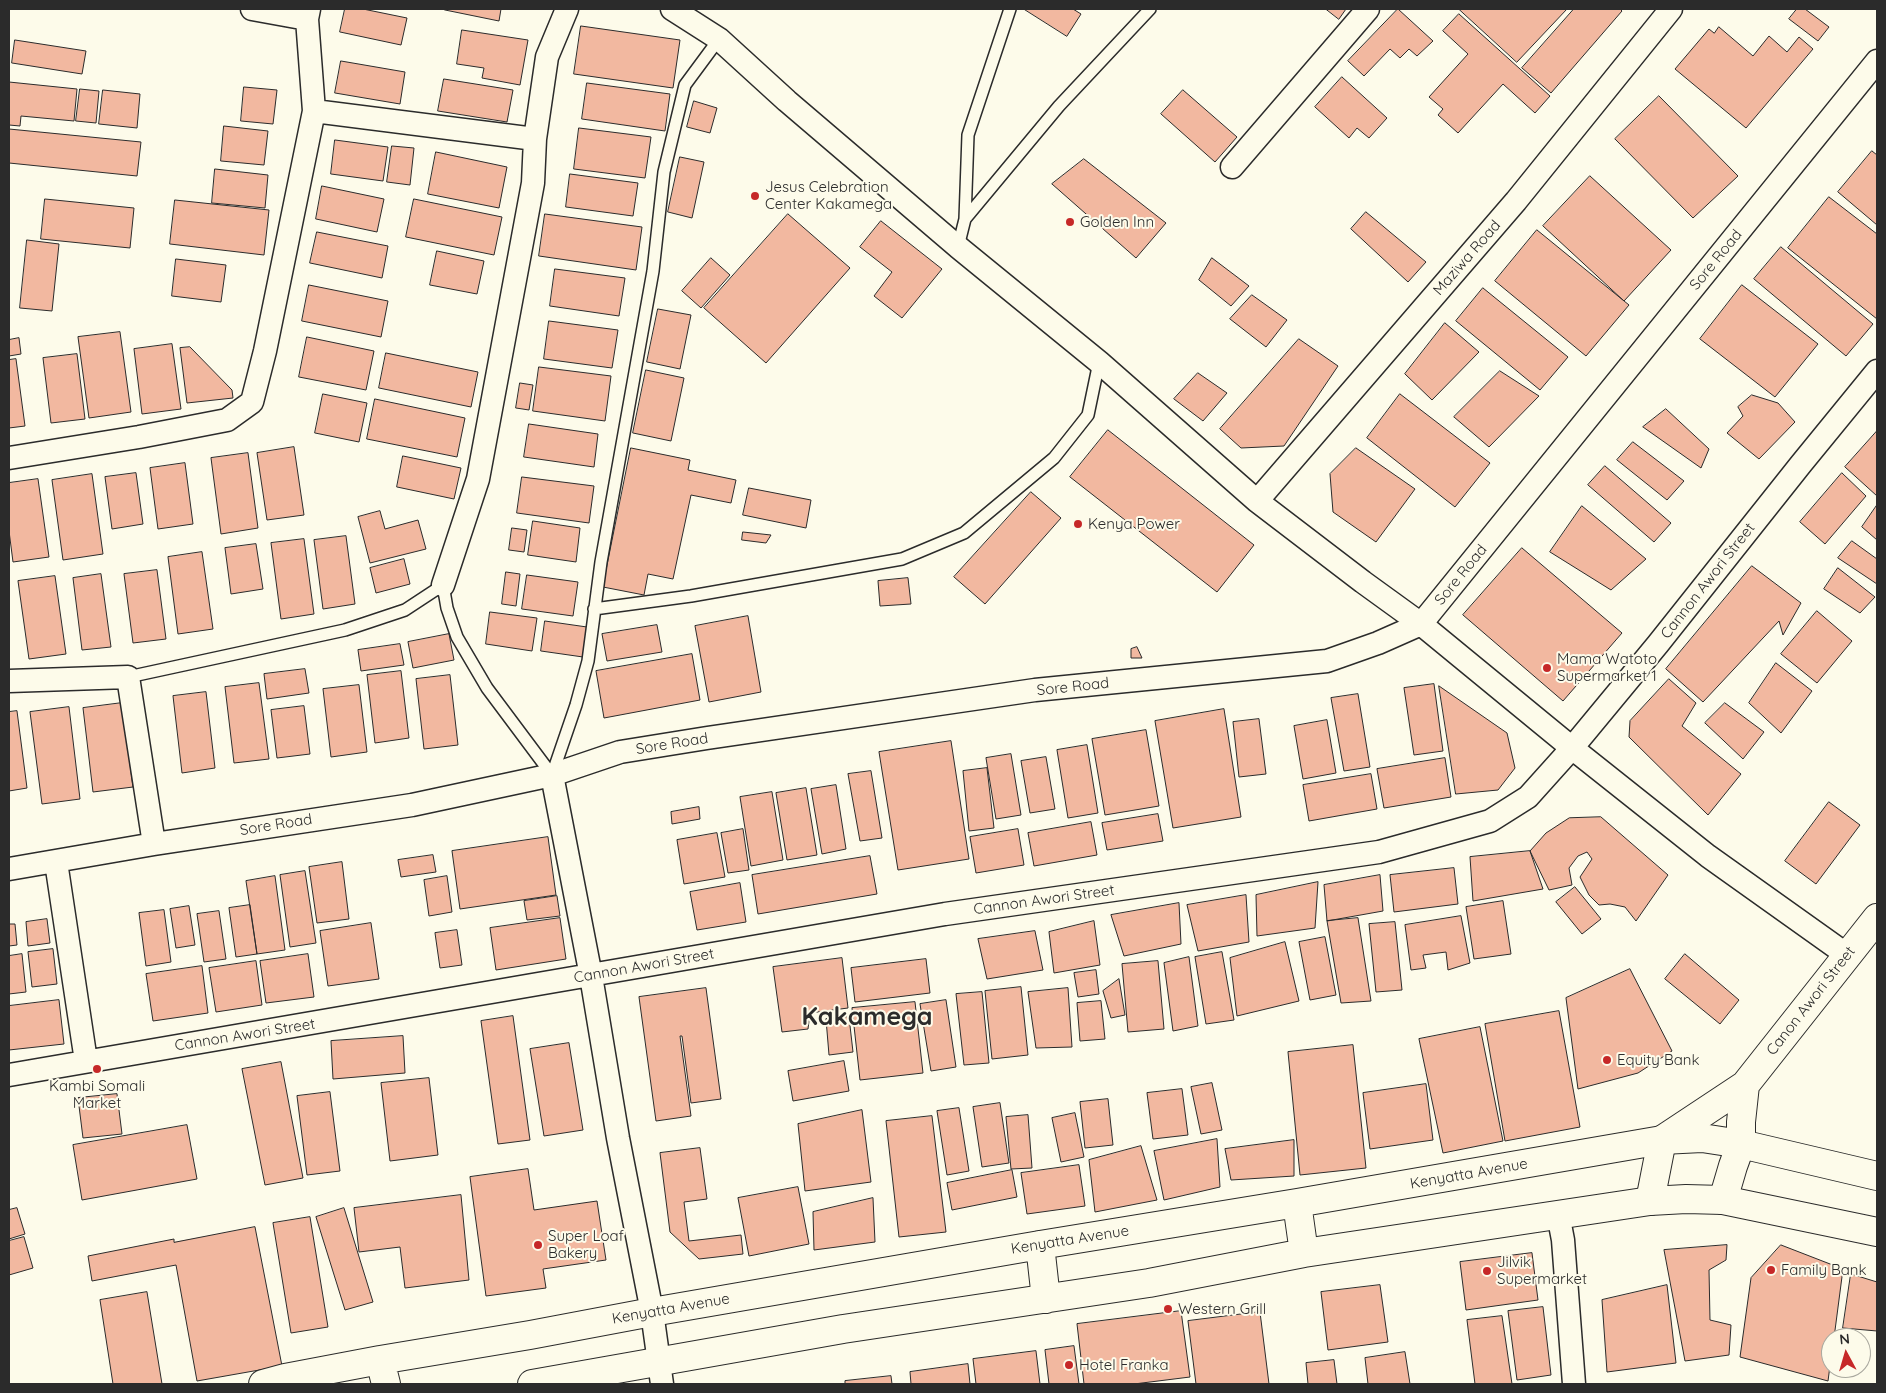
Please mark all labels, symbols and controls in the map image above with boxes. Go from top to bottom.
place label: Jesus Celebration Center Kakamega [765,178,892,213]
marker: Jesus Celebration Center Kakamega [749,190,761,202]
place label: Golden Inn [1080,213,1154,231]
marker: Golden Inn [1064,216,1076,228]
street label: Maziwa Road [1429,217,1505,299]
street label: Sore Road [1686,226,1746,294]
place label: Kenya Power [1088,515,1180,533]
marker: Kenya Power [1072,518,1084,530]
street label: Cannon Awori Street [1657,519,1759,643]
street label: Sore Road [1431,541,1491,609]
place label: Mama Watoto Supermarket 1 [1557,650,1657,685]
marker: Mama Watoto Supermarket 1 [1541,662,1553,674]
street label: Sore Road [1036,674,1110,700]
street label: Sore Road [635,729,709,759]
street label: Sore Road [239,810,313,840]
street label: Cannon Awori Street [972,881,1116,919]
street label: Canon Awori Street [1763,943,1859,1059]
street label: Cannon Awori Street [572,945,716,987]
district label: Kakamega [801,1002,933,1032]
street label: Cannon Awori Street [173,1015,317,1055]
place label: Equity Bank [1617,1051,1700,1069]
marker: Equity Bank [1601,1054,1613,1066]
marker: Kambi Somali Market [91,1063,103,1075]
place label: Kambi Somali Market [49,1077,145,1112]
street label: Kenyatta Avenue [1409,1155,1529,1193]
street label: Kenyatta Avenue [1010,1222,1130,1258]
place label: Super Loaf Bakery [548,1227,624,1262]
marker: Super Loaf Bakery [532,1239,544,1251]
place label: Jilvik Supermarket [1497,1253,1587,1288]
place label: Family Bank [1781,1261,1867,1279]
marker: Family Bank [1765,1264,1777,1276]
marker: Jilvik Supermarket [1481,1265,1493,1277]
street label: Kenyatta Avenue [611,1290,731,1328]
place label: Western Grill [1178,1300,1266,1318]
marker: Western Grill [1162,1303,1174,1315]
north arrow [1821,1328,1871,1378]
text: N [1838,1330,1851,1349]
place label: Hotel Franka [1079,1356,1169,1374]
marker: Hotel Franka [1063,1359,1075,1371]

